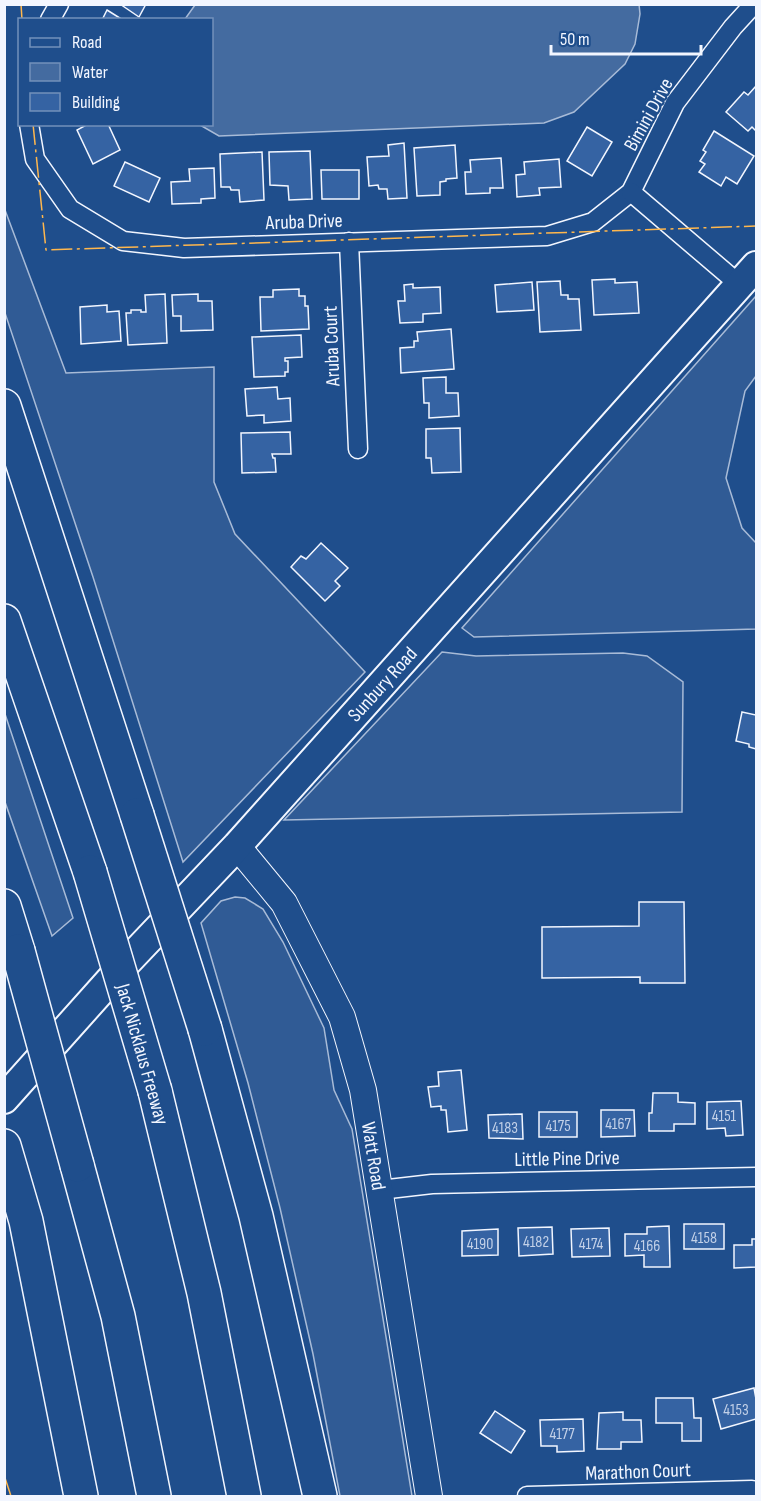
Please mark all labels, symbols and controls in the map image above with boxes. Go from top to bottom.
legend [18,18,213,126]
scale bar [551,18,701,56]
text: 50 m [560,29,590,50]
text: Road [72,32,102,53]
text: Water [72,62,108,83]
street label: Bimini Drive [619,74,679,155]
text: Building [72,92,120,113]
street label: Aruba Drive [264,209,343,235]
street label: Aruba Court [319,305,345,388]
street label: Sunbury Road [343,642,423,727]
street label: Jack Nicklaus Freeway [110,980,174,1128]
house number: 4151 [712,1107,737,1126]
house number: 4167 [605,1115,631,1134]
house number: 4175 [545,1117,571,1136]
house number: 4183 [492,1119,518,1138]
street label: Watt Road [356,1120,390,1192]
street label: Little Pine Drive [514,1146,620,1172]
house number: 4158 [691,1229,717,1248]
house number: 4182 [523,1233,549,1252]
house number: 4190 [467,1235,493,1254]
house number: 4174 [579,1235,604,1254]
house number: 4166 [634,1237,660,1256]
house number: 4153 [723,1401,749,1420]
house number: 4177 [549,1425,575,1444]
street label: Marathon Court [585,1458,691,1486]

